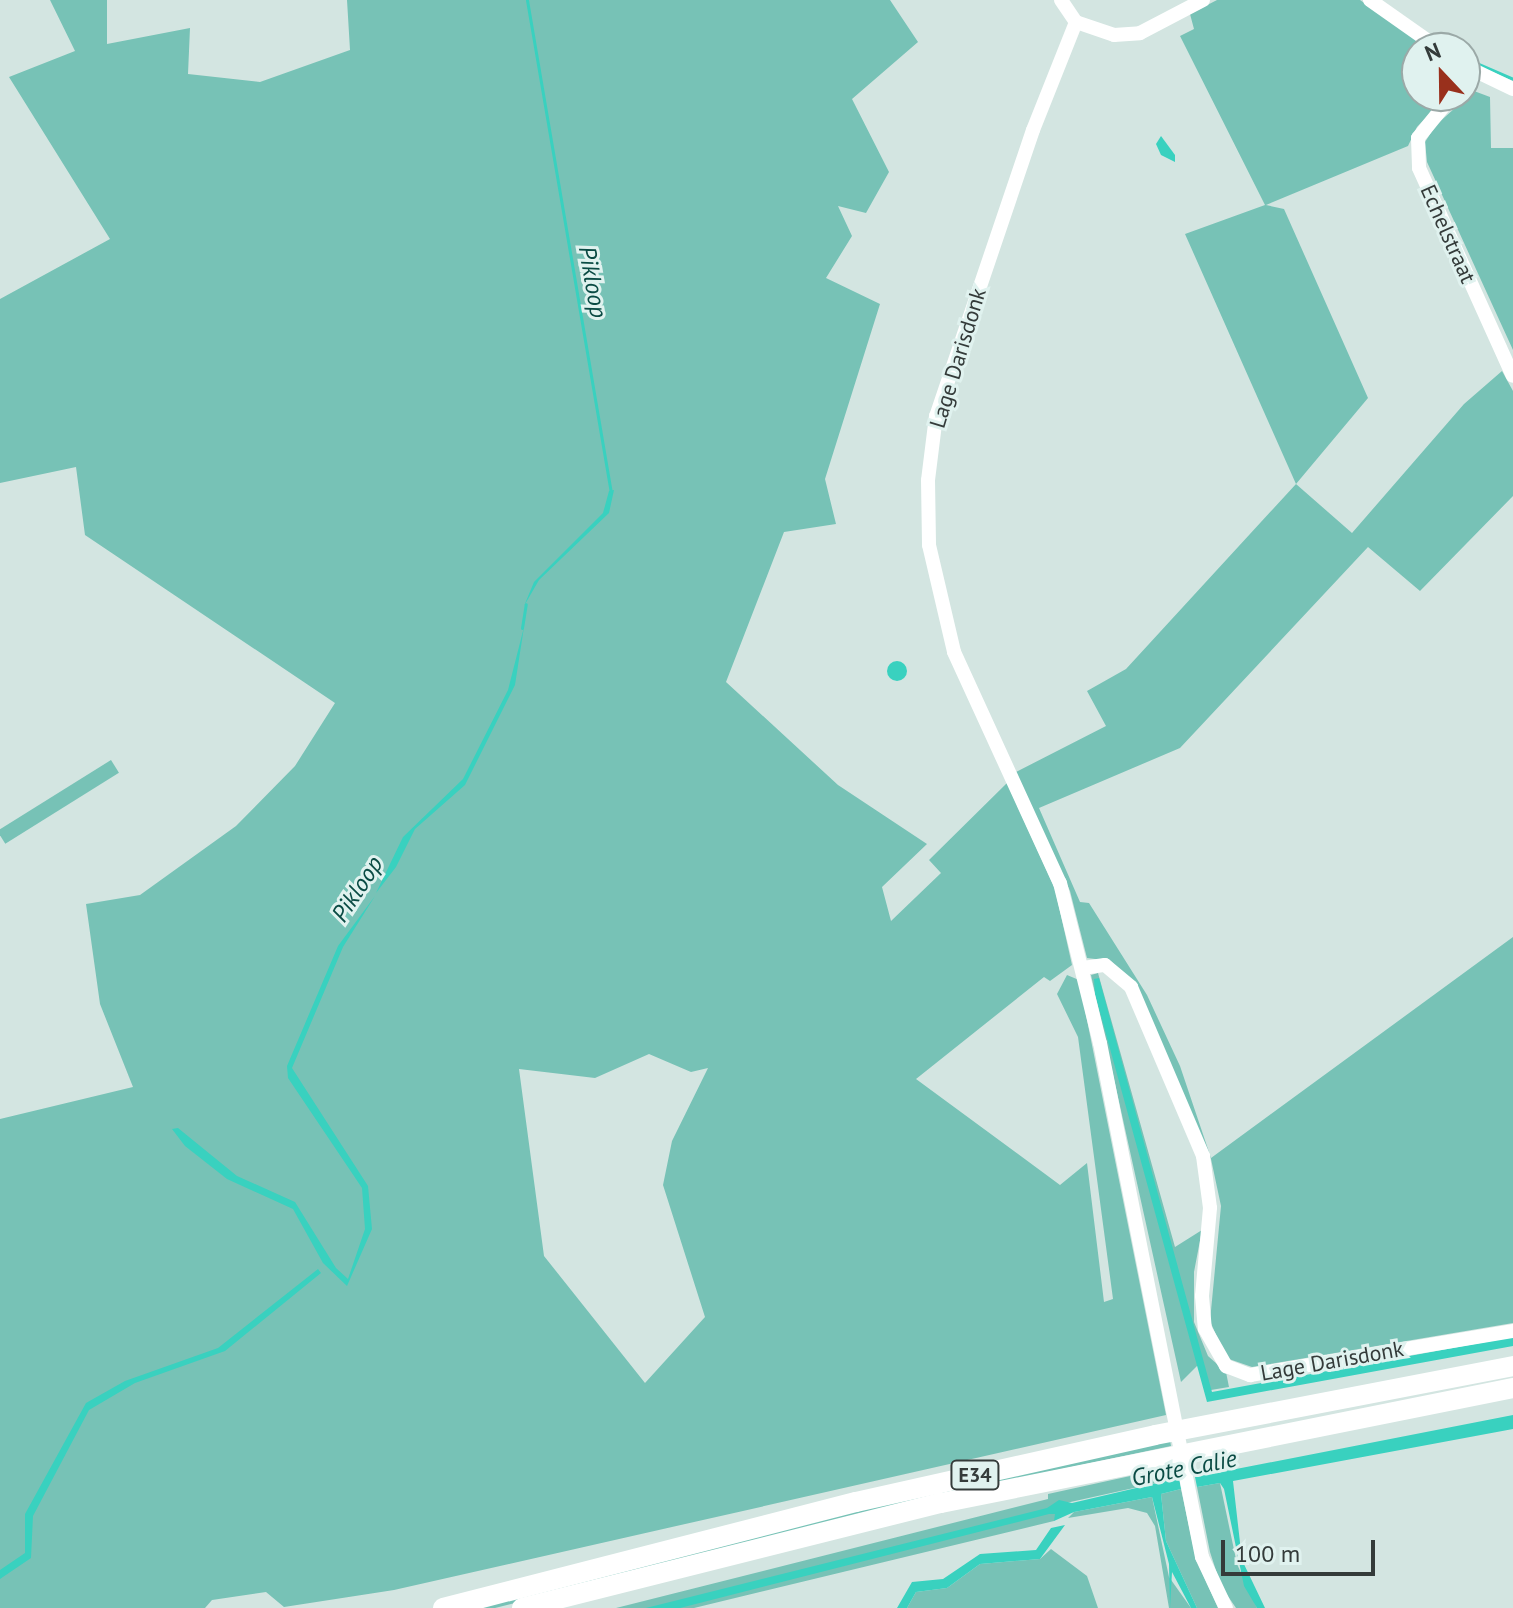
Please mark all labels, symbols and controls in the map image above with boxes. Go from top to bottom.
north arrow [1401,32,1481,112]
text: N [1421,36,1445,67]
street label: Echelstraat [1415,181,1481,287]
water label: Pikloop [573,244,613,320]
street label: Lage Darisdonk [924,285,992,431]
water label: Pikloop [325,851,389,927]
street label: Lage Darisdonk [1258,1335,1406,1387]
water label: Grote Calie [1129,1444,1239,1492]
road number: E34 [949,1459,1001,1491]
scale bar [1225,1524,1379,1574]
text: 100 m [1235,1538,1300,1569]

